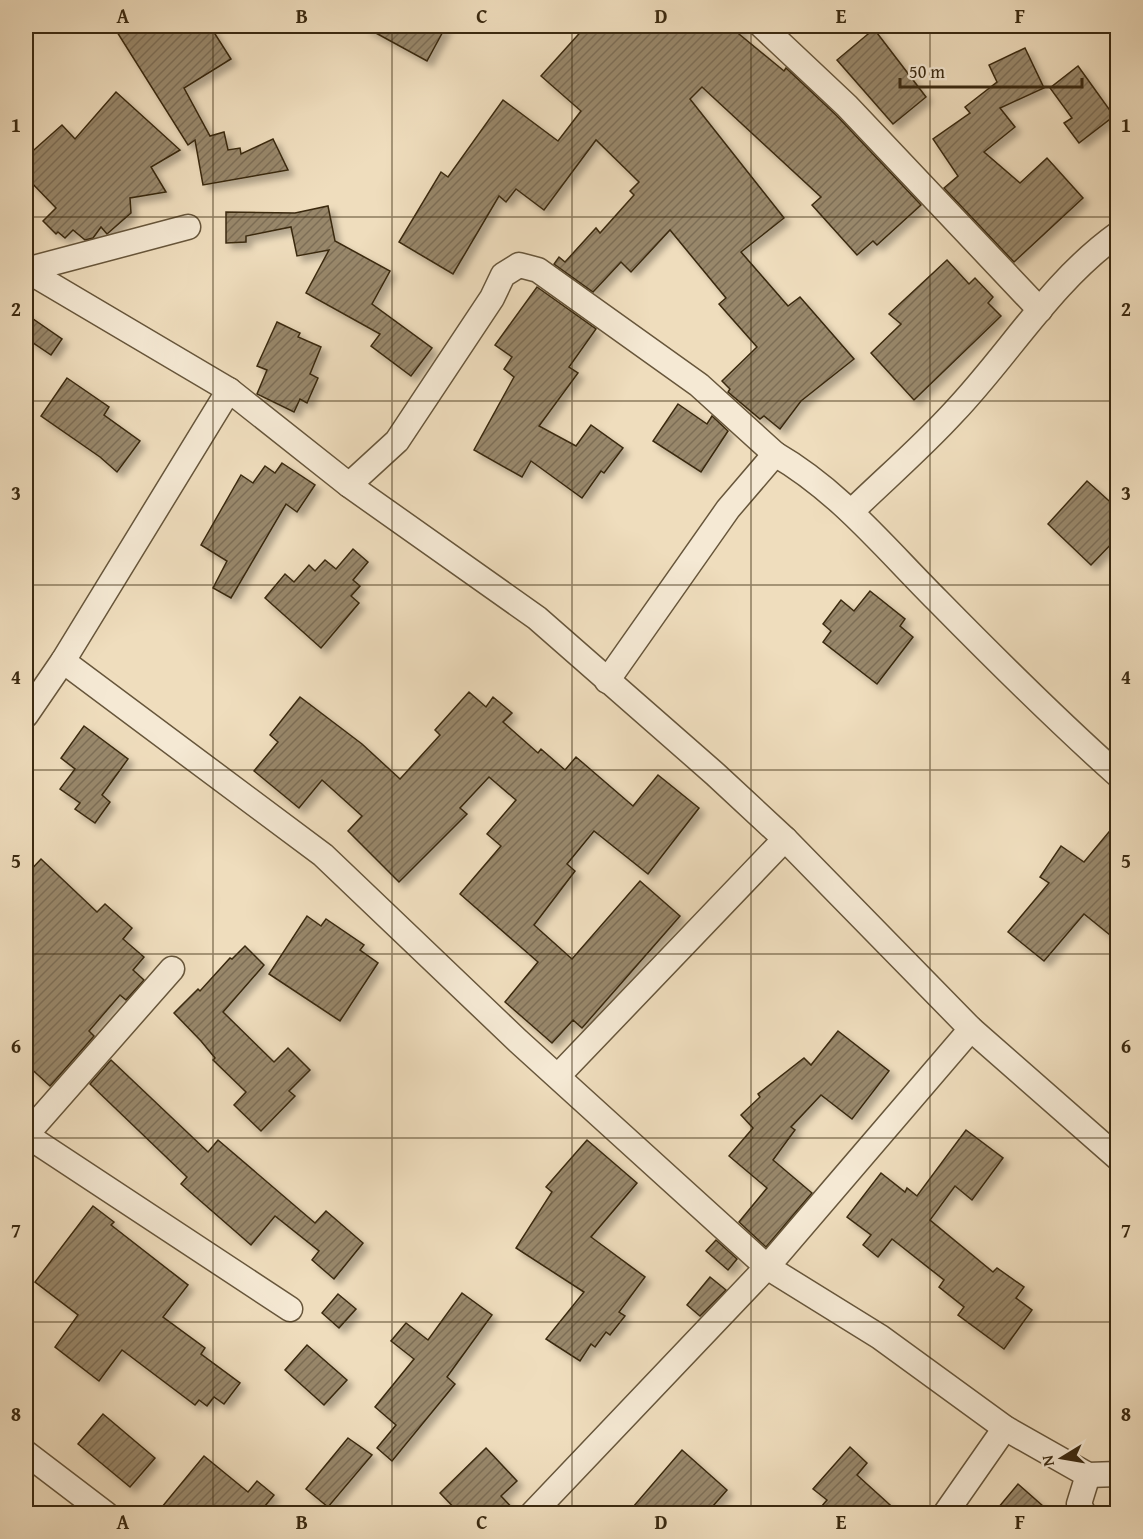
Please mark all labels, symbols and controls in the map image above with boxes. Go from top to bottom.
text: A [117,1,130,30]
text: B [296,1,308,30]
text: C [476,1,488,30]
text: D [654,1,668,30]
text: E [836,1,847,30]
text: F [1015,1,1025,30]
scale bar [900,51,1082,89]
text: 50 m [909,58,945,85]
text: 1 [11,110,21,139]
text: 1 [1121,110,1131,139]
text: 2 [11,294,21,323]
text: 2 [1121,294,1131,323]
text: 3 [11,478,21,507]
text: 3 [1121,478,1131,507]
text: 4 [11,662,21,691]
text: 4 [1121,662,1131,691]
text: 5 [11,846,21,875]
text: 5 [1121,846,1131,875]
text: 6 [11,1031,21,1060]
text: 6 [1121,1031,1131,1060]
text: 7 [11,1215,21,1244]
text: 7 [1121,1215,1131,1244]
text: 8 [11,1399,21,1428]
text: 8 [1121,1399,1131,1428]
north arrow [1032,1428,1092,1488]
text: N [1034,1453,1060,1468]
text: A [117,1507,130,1536]
text: B [296,1507,308,1536]
text: C [476,1507,488,1536]
text: D [654,1507,668,1536]
text: E [836,1507,847,1536]
text: F [1015,1507,1025,1536]

